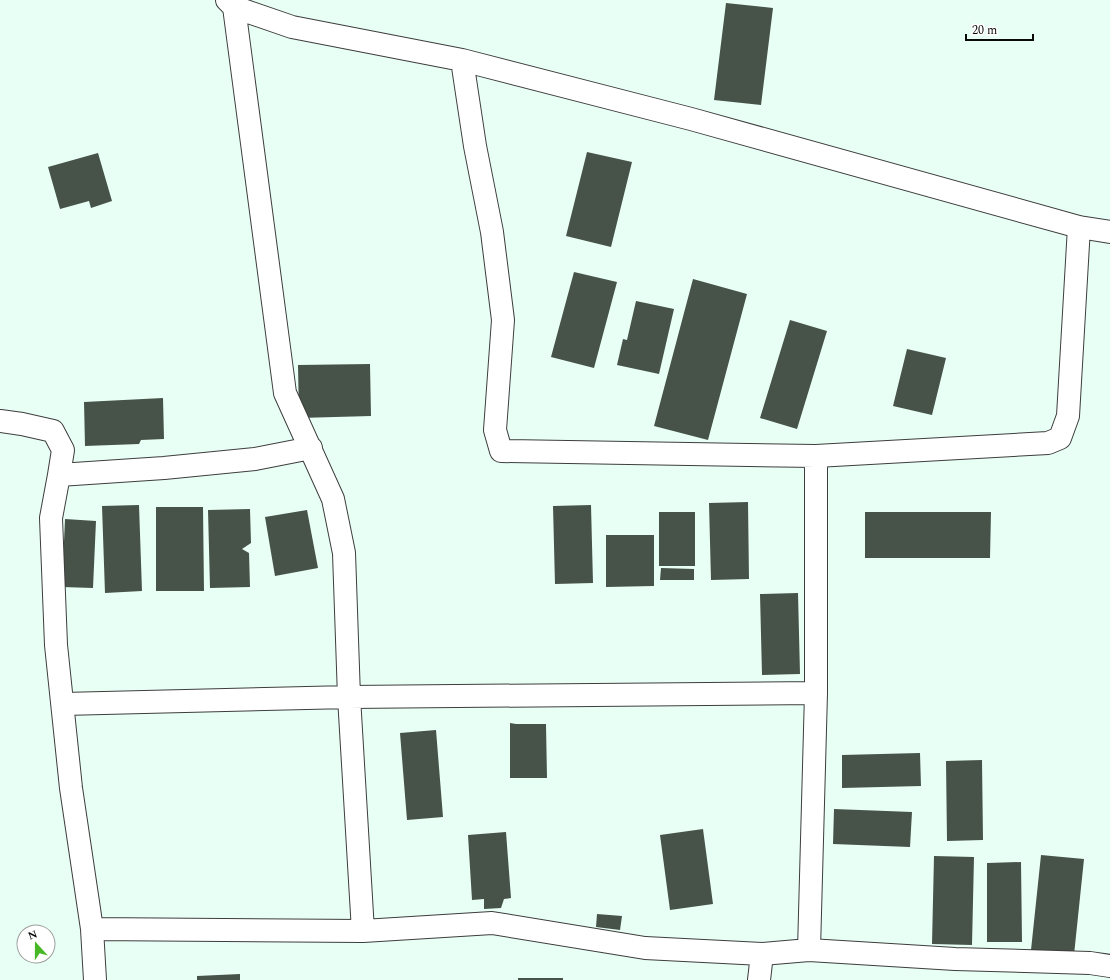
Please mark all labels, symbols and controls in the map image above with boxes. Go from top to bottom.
scale bar [966,16,1033,42]
text: 20 m [972,21,997,40]
north arrow [16,924,56,964]
text: N [25,926,40,945]

